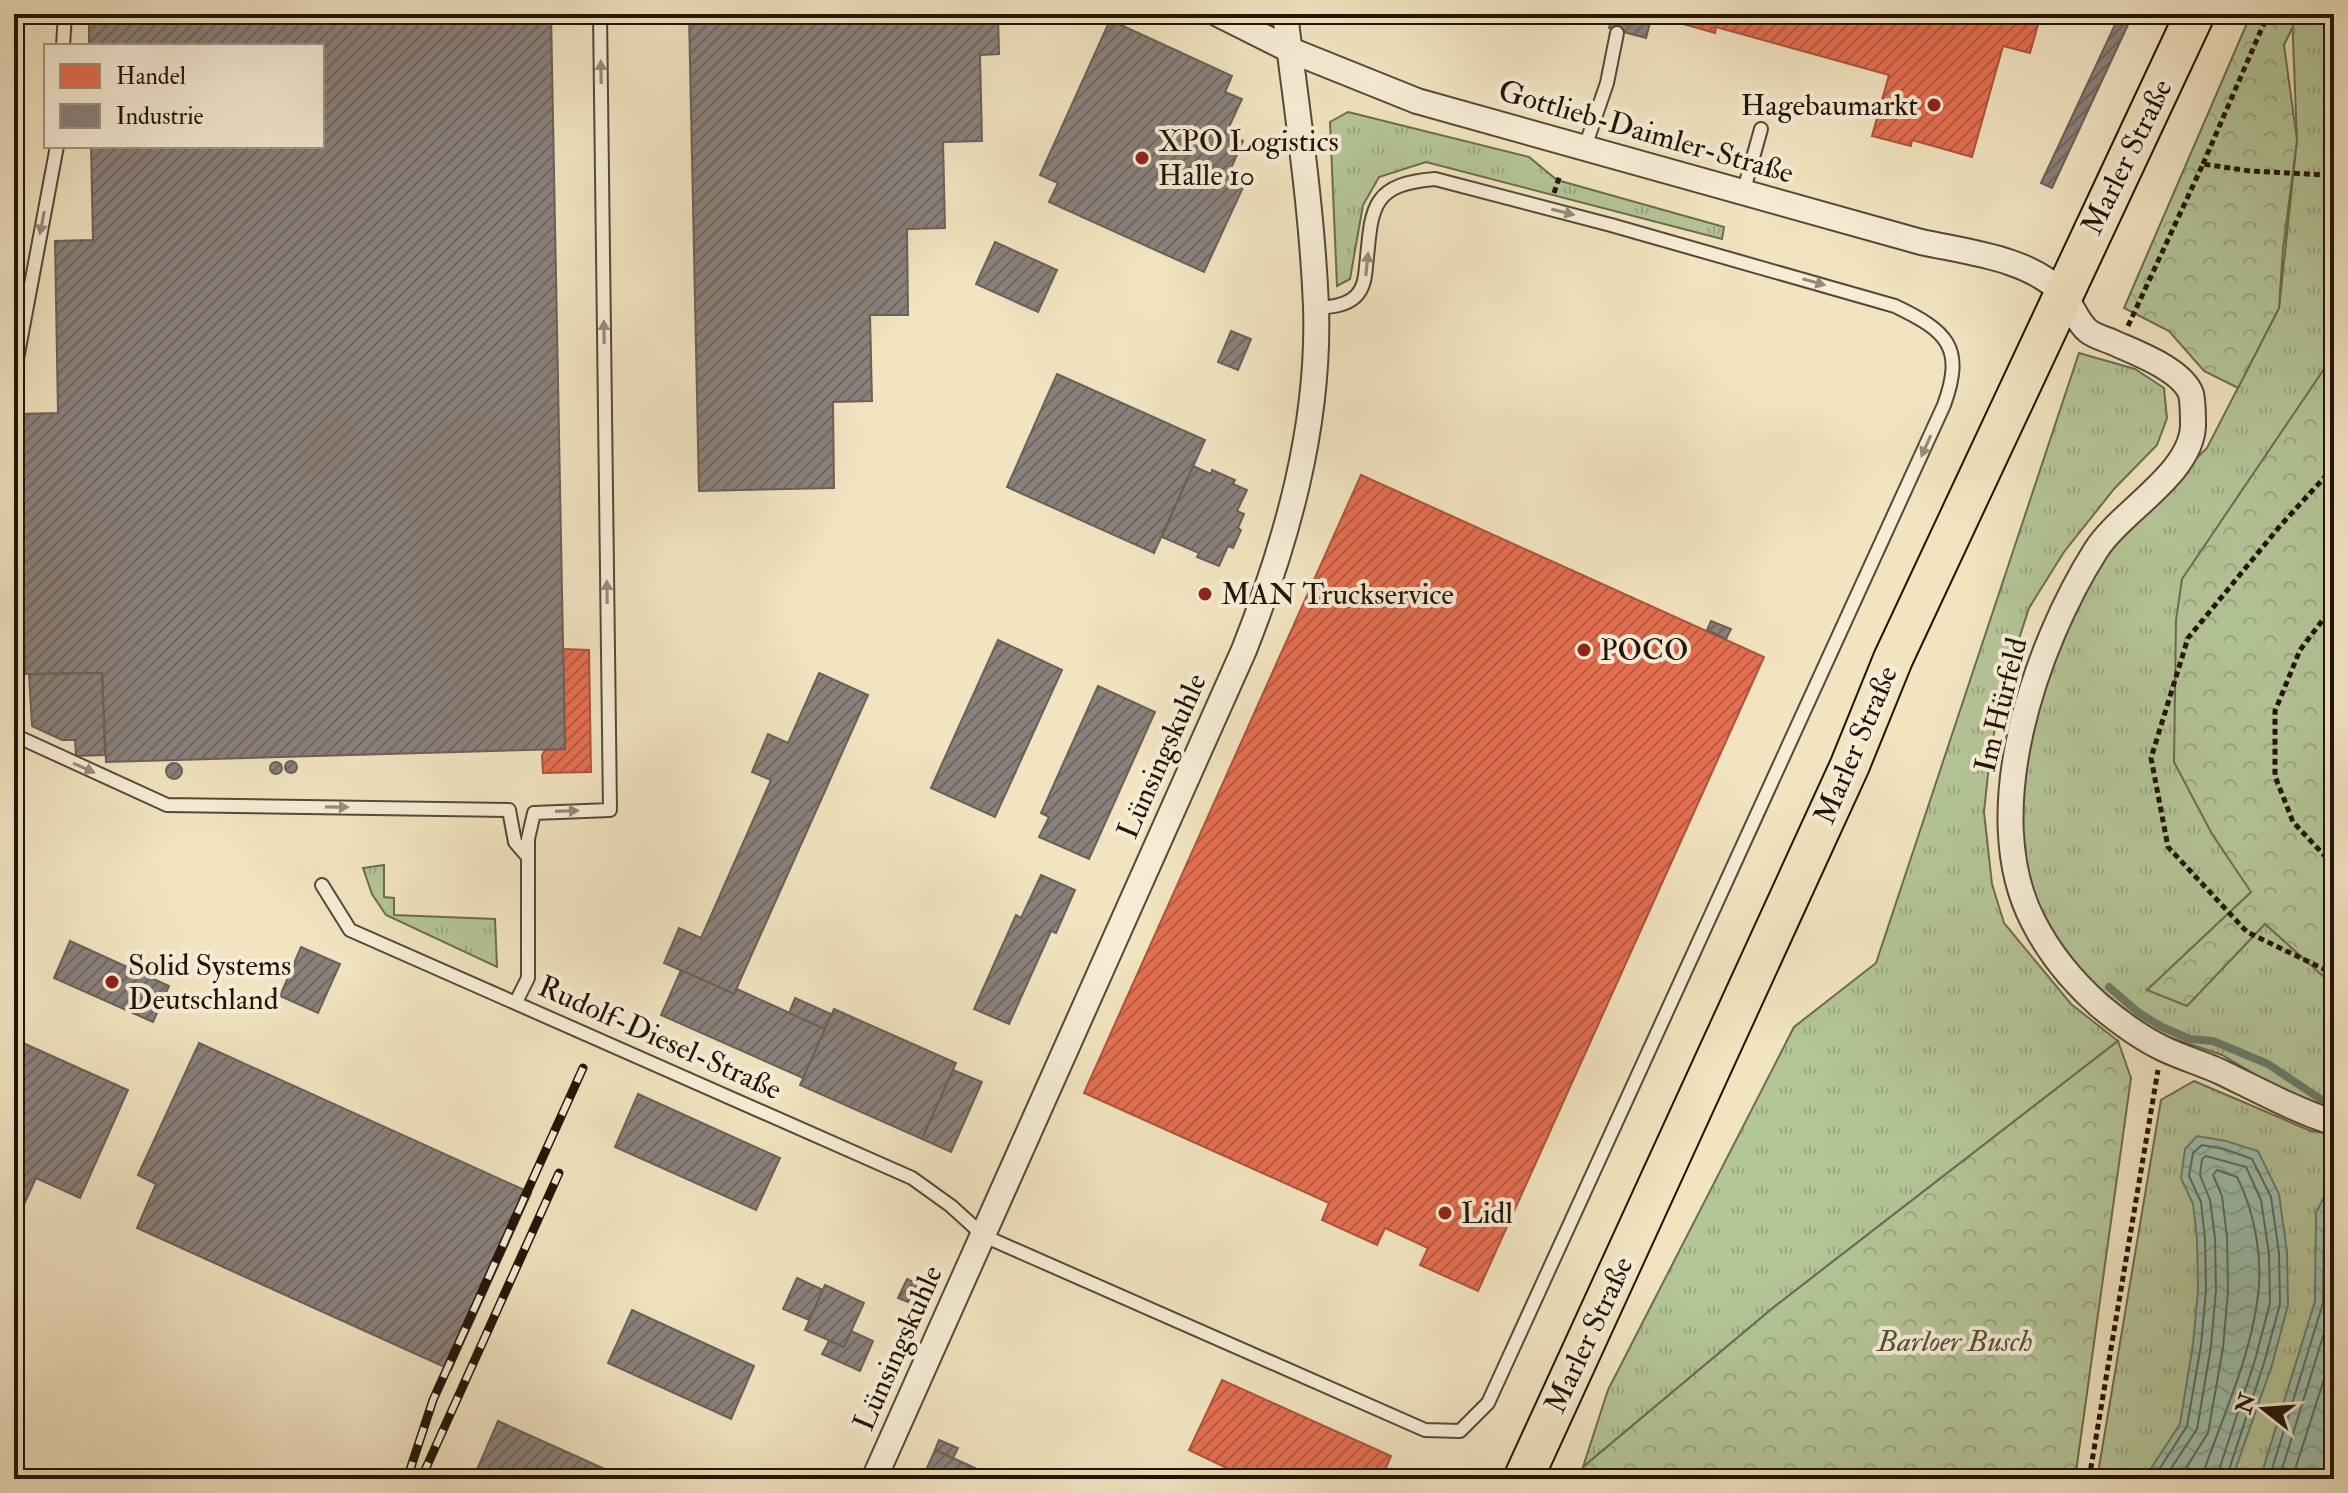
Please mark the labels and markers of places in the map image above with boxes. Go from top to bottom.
place label: Hagebaumarkt [1741,87,1918,124]
marker: Hagebaumarkt [1925,96,1943,114]
place label: XPO Logistics Halle 10 [1158,123,1339,194]
marker: XPO Logistics Halle 10 [1133,149,1151,167]
place label: MAN Truckservice [1221,576,1454,613]
marker: MAN Truckservice [1196,585,1214,603]
place label: POCO [1600,632,1688,669]
marker: POCO [1575,641,1593,659]
place label: Solid Systems Deutschland [128,947,291,1018]
marker: Solid Systems Deutschland [103,973,121,991]
place label: Lidl [1461,1195,1513,1232]
marker: Lidl [1436,1204,1454,1222]

